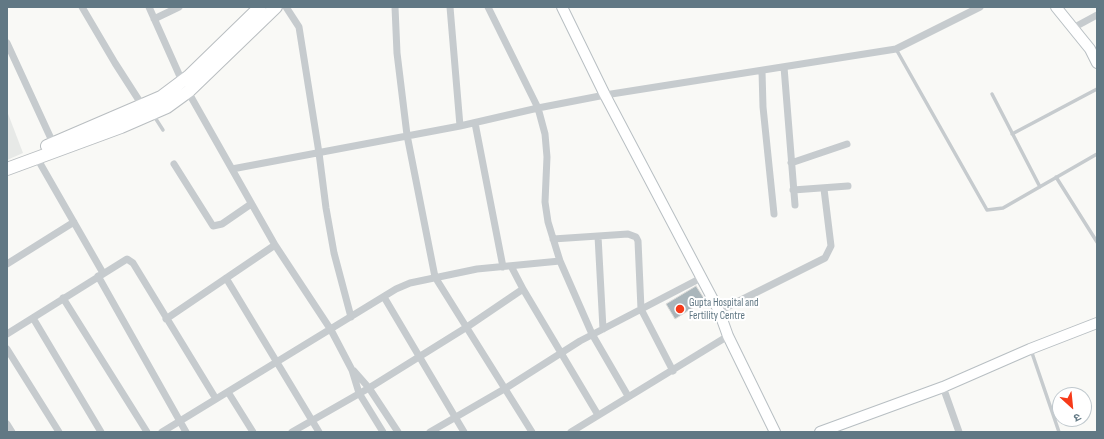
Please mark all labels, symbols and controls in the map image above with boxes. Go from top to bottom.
place label: Gupta Hospital and Fertility Centre [689,296,759,322]
marker: Gupta Hospital and Fertility Centre [674,303,686,315]
north arrow [1052,387,1092,427]
text: उ [1071,410,1083,424]

